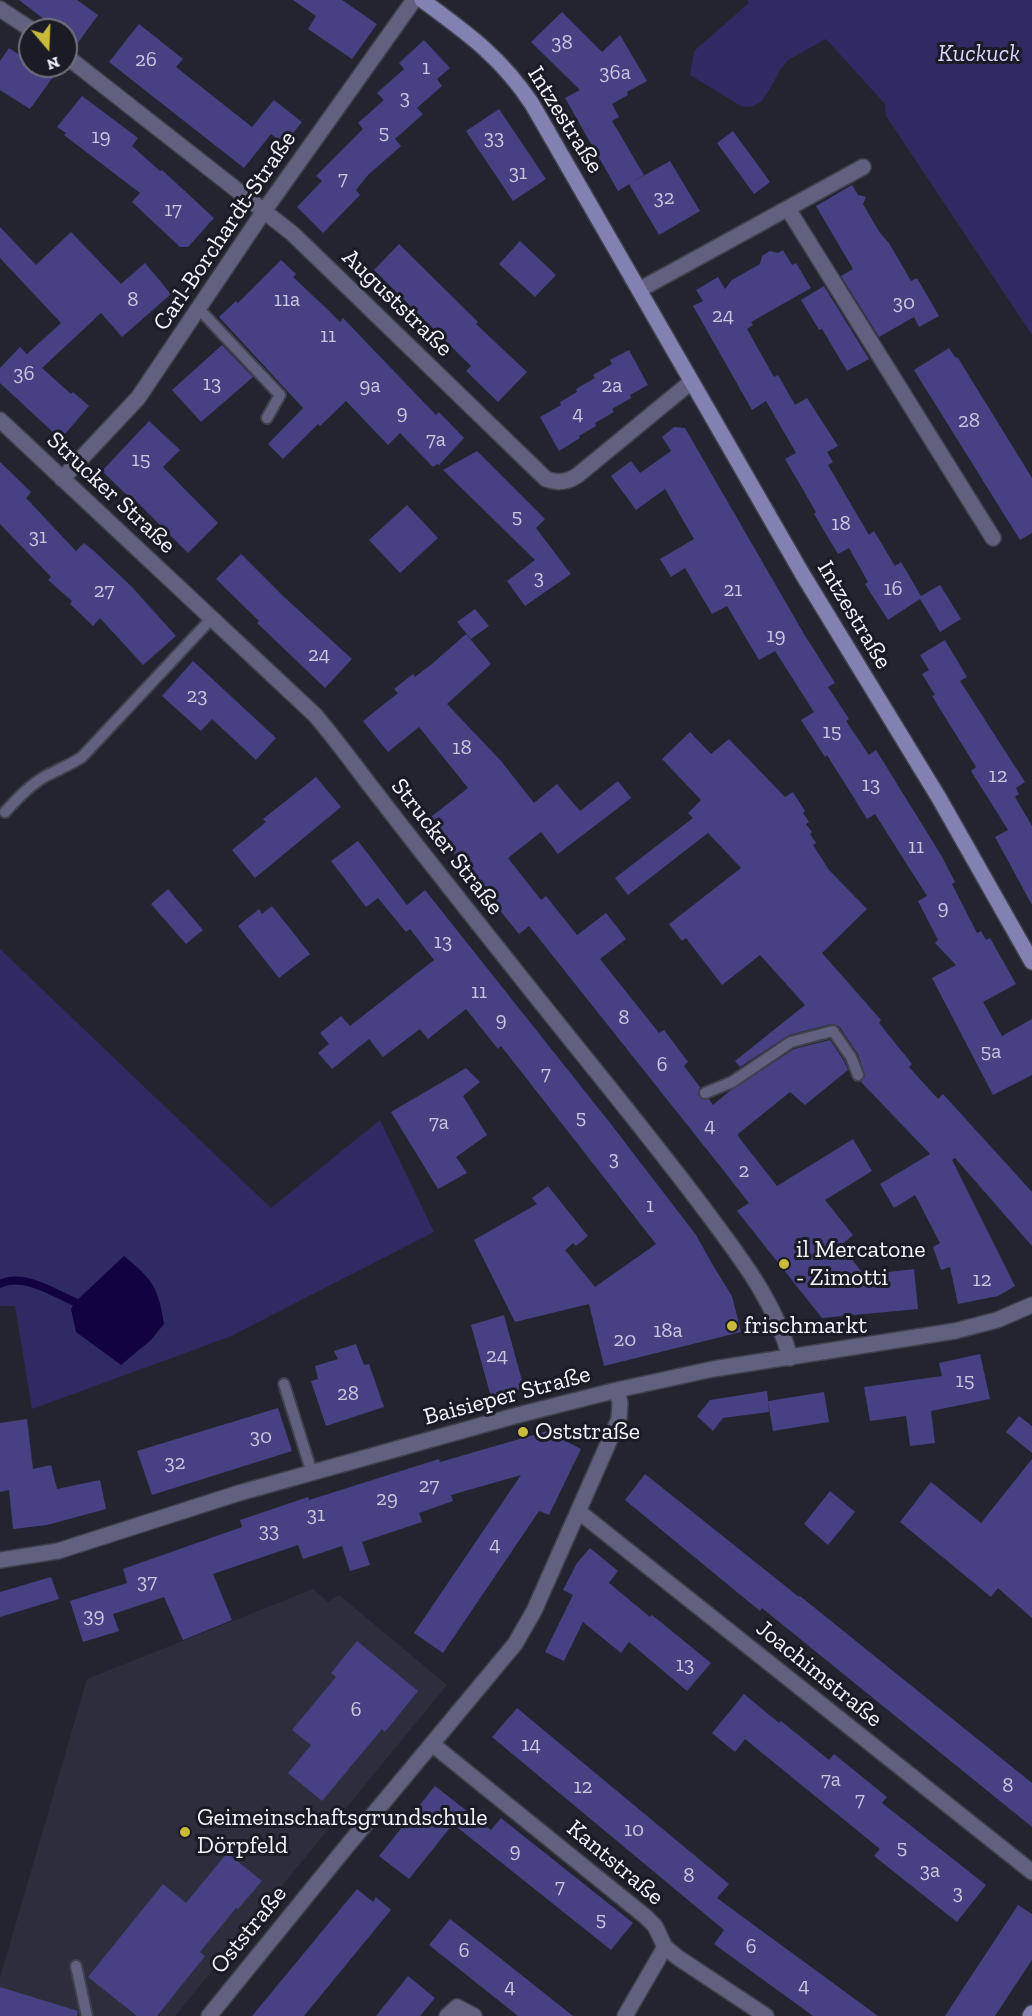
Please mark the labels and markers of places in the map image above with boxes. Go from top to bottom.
place label: il Mercatone - Zimotti [796,1236,925,1292]
marker: il Mercatone - Zimotti [777,1257,791,1271]
place label: frischmarkt [744,1312,867,1340]
marker: frischmarkt [725,1319,739,1333]
place label: Oststraße [535,1418,640,1446]
marker: Oststraße [516,1425,530,1439]
place label: Geimeinschaftsgrundschule Dörpfeld [197,1804,488,1860]
marker: Geimeinschaftsgrundschule Dörpfeld [178,1825,192,1839]

